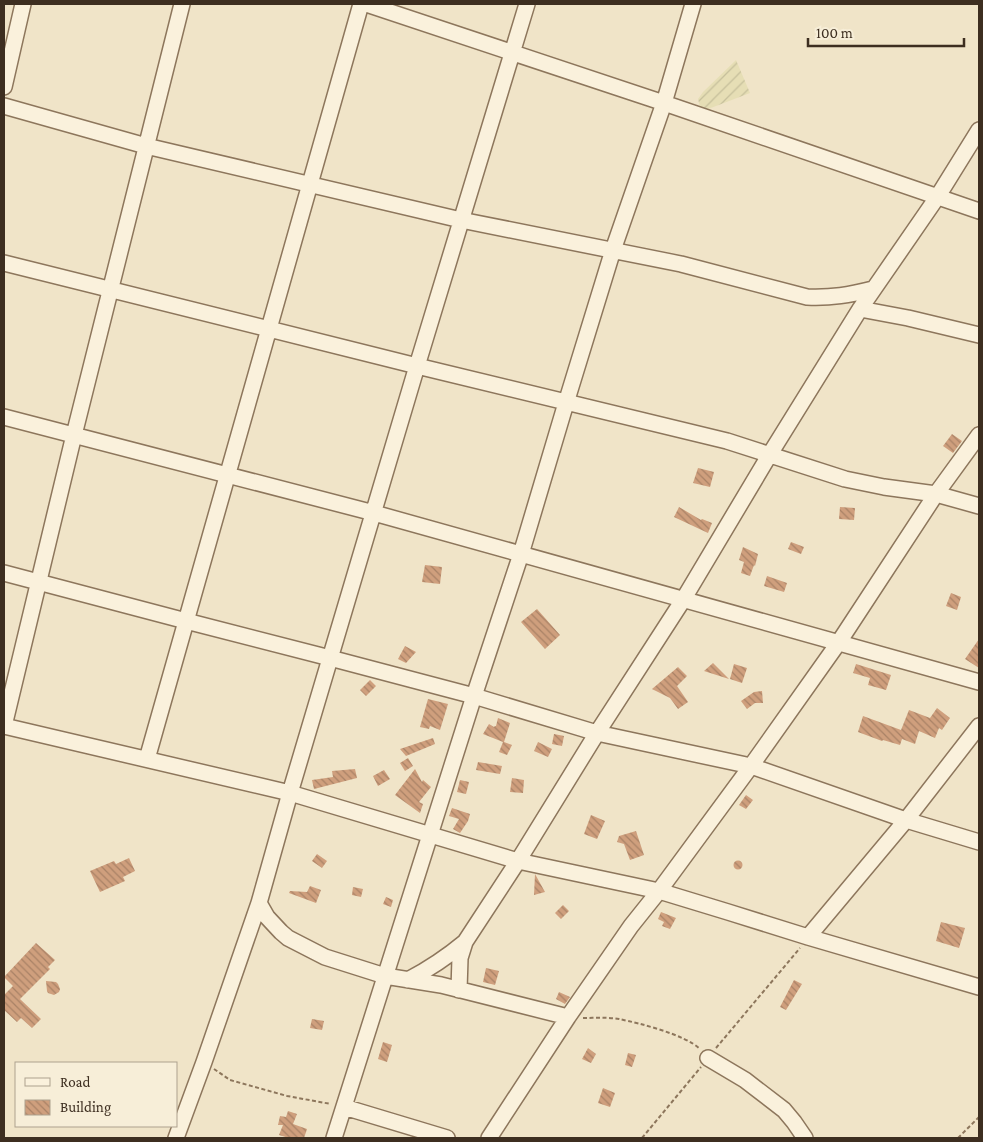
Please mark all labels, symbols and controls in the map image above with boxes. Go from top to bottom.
scale bar [808,15,964,47]
text: 100 m [816,25,853,41]
legend [15,1062,178,1127]
text: Road [60,1074,91,1090]
text: Building [60,1099,111,1116]

